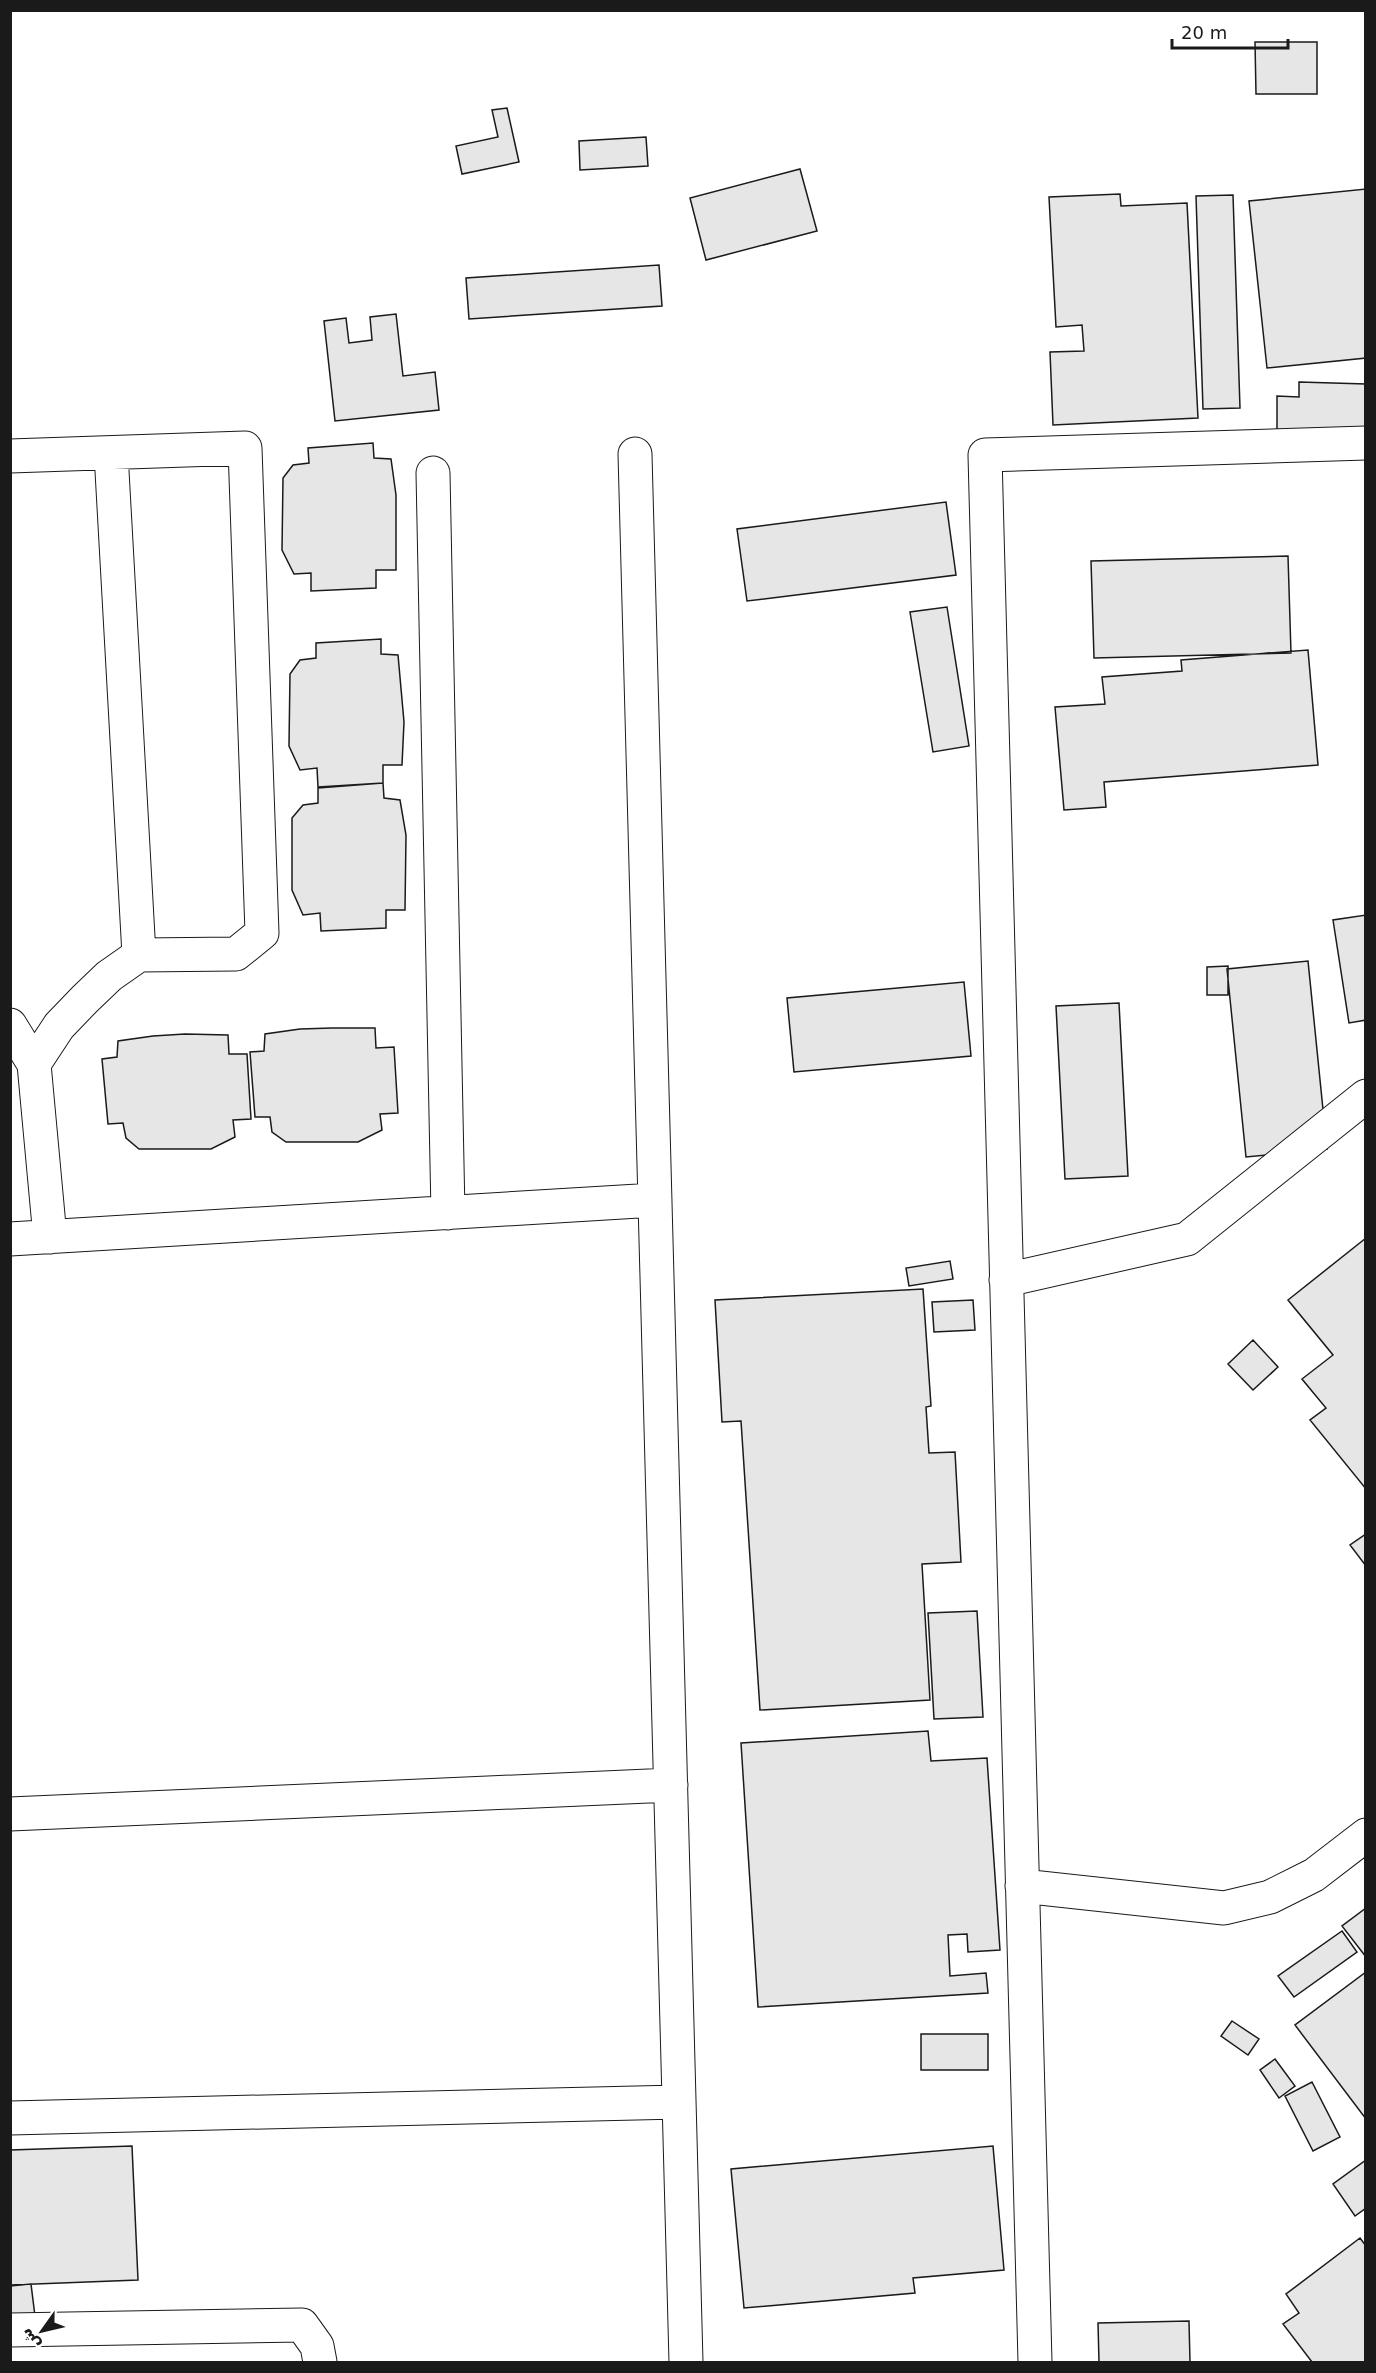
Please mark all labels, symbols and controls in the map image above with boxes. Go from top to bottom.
scale bar [1172,12,1288,50]
text: 20 m [1181,22,1227,43]
north arrow [12,2301,72,2361]
text: ش [16,2325,44,2354]

